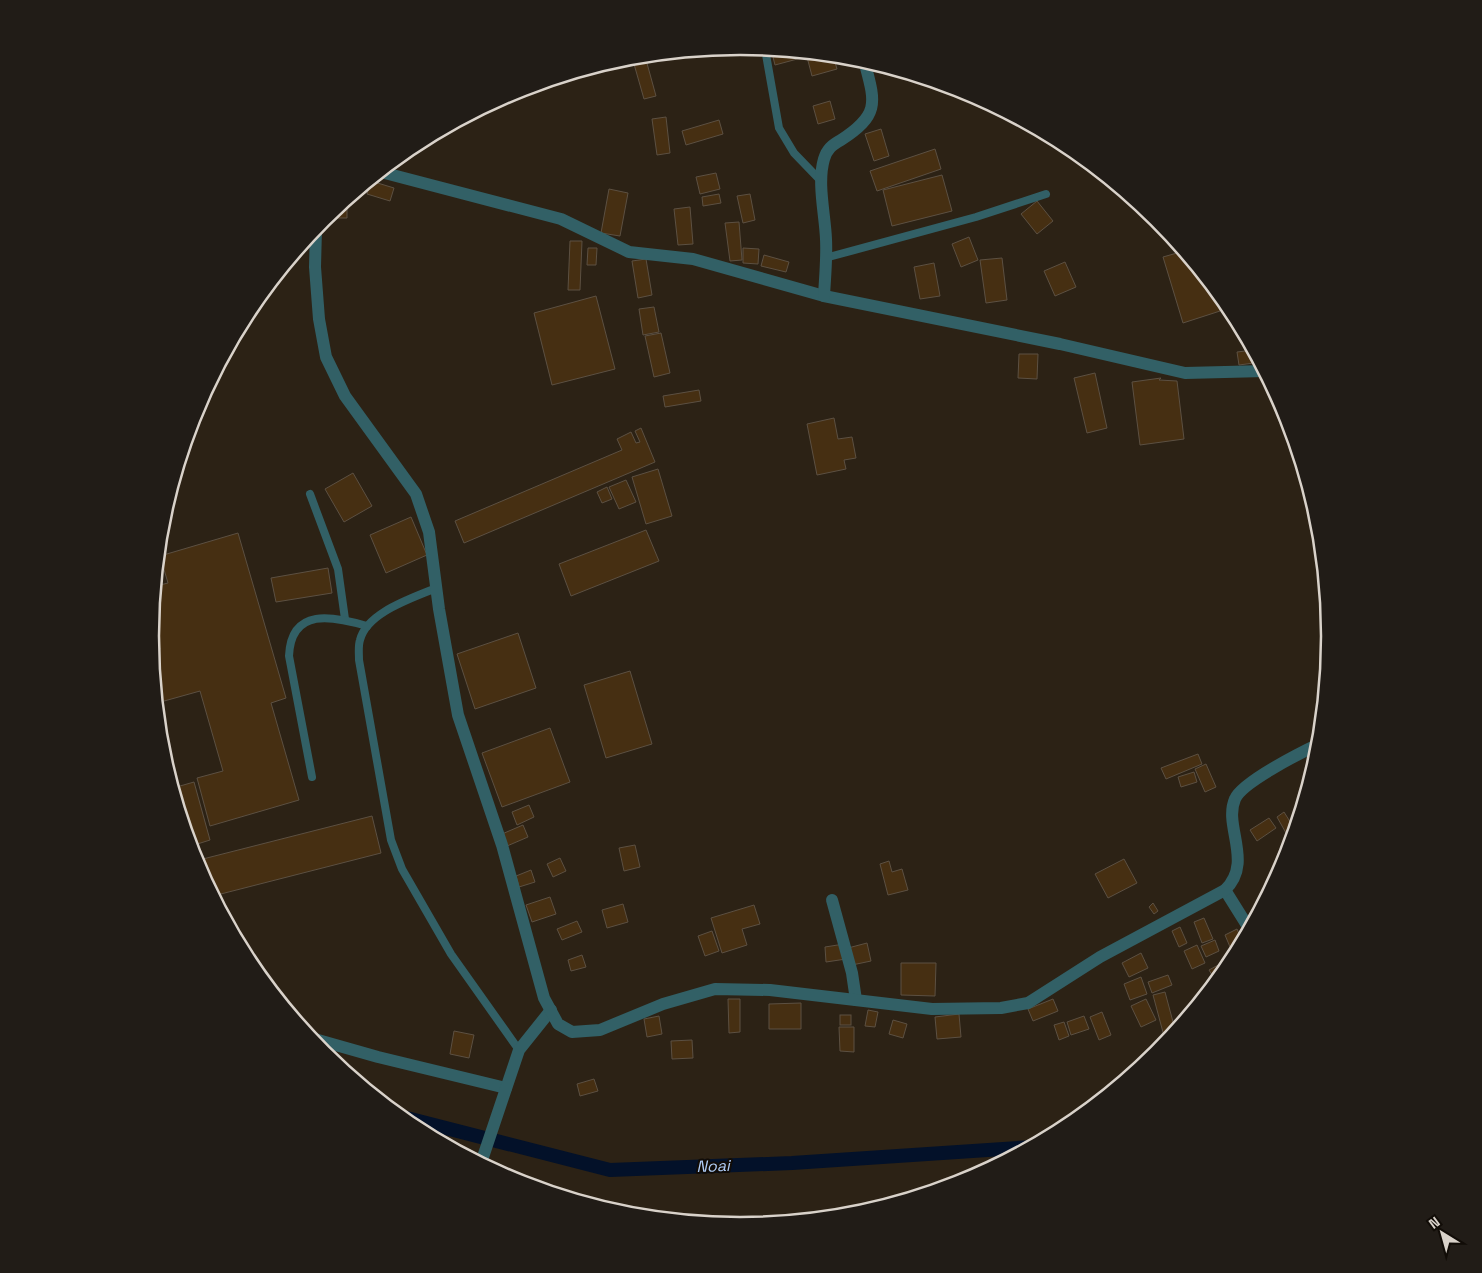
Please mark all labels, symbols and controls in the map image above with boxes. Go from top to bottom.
water label: Noai [696,1155,732,1177]
north arrow [1417,1208,1467,1258]
text: N [1425,1213,1443,1233]

